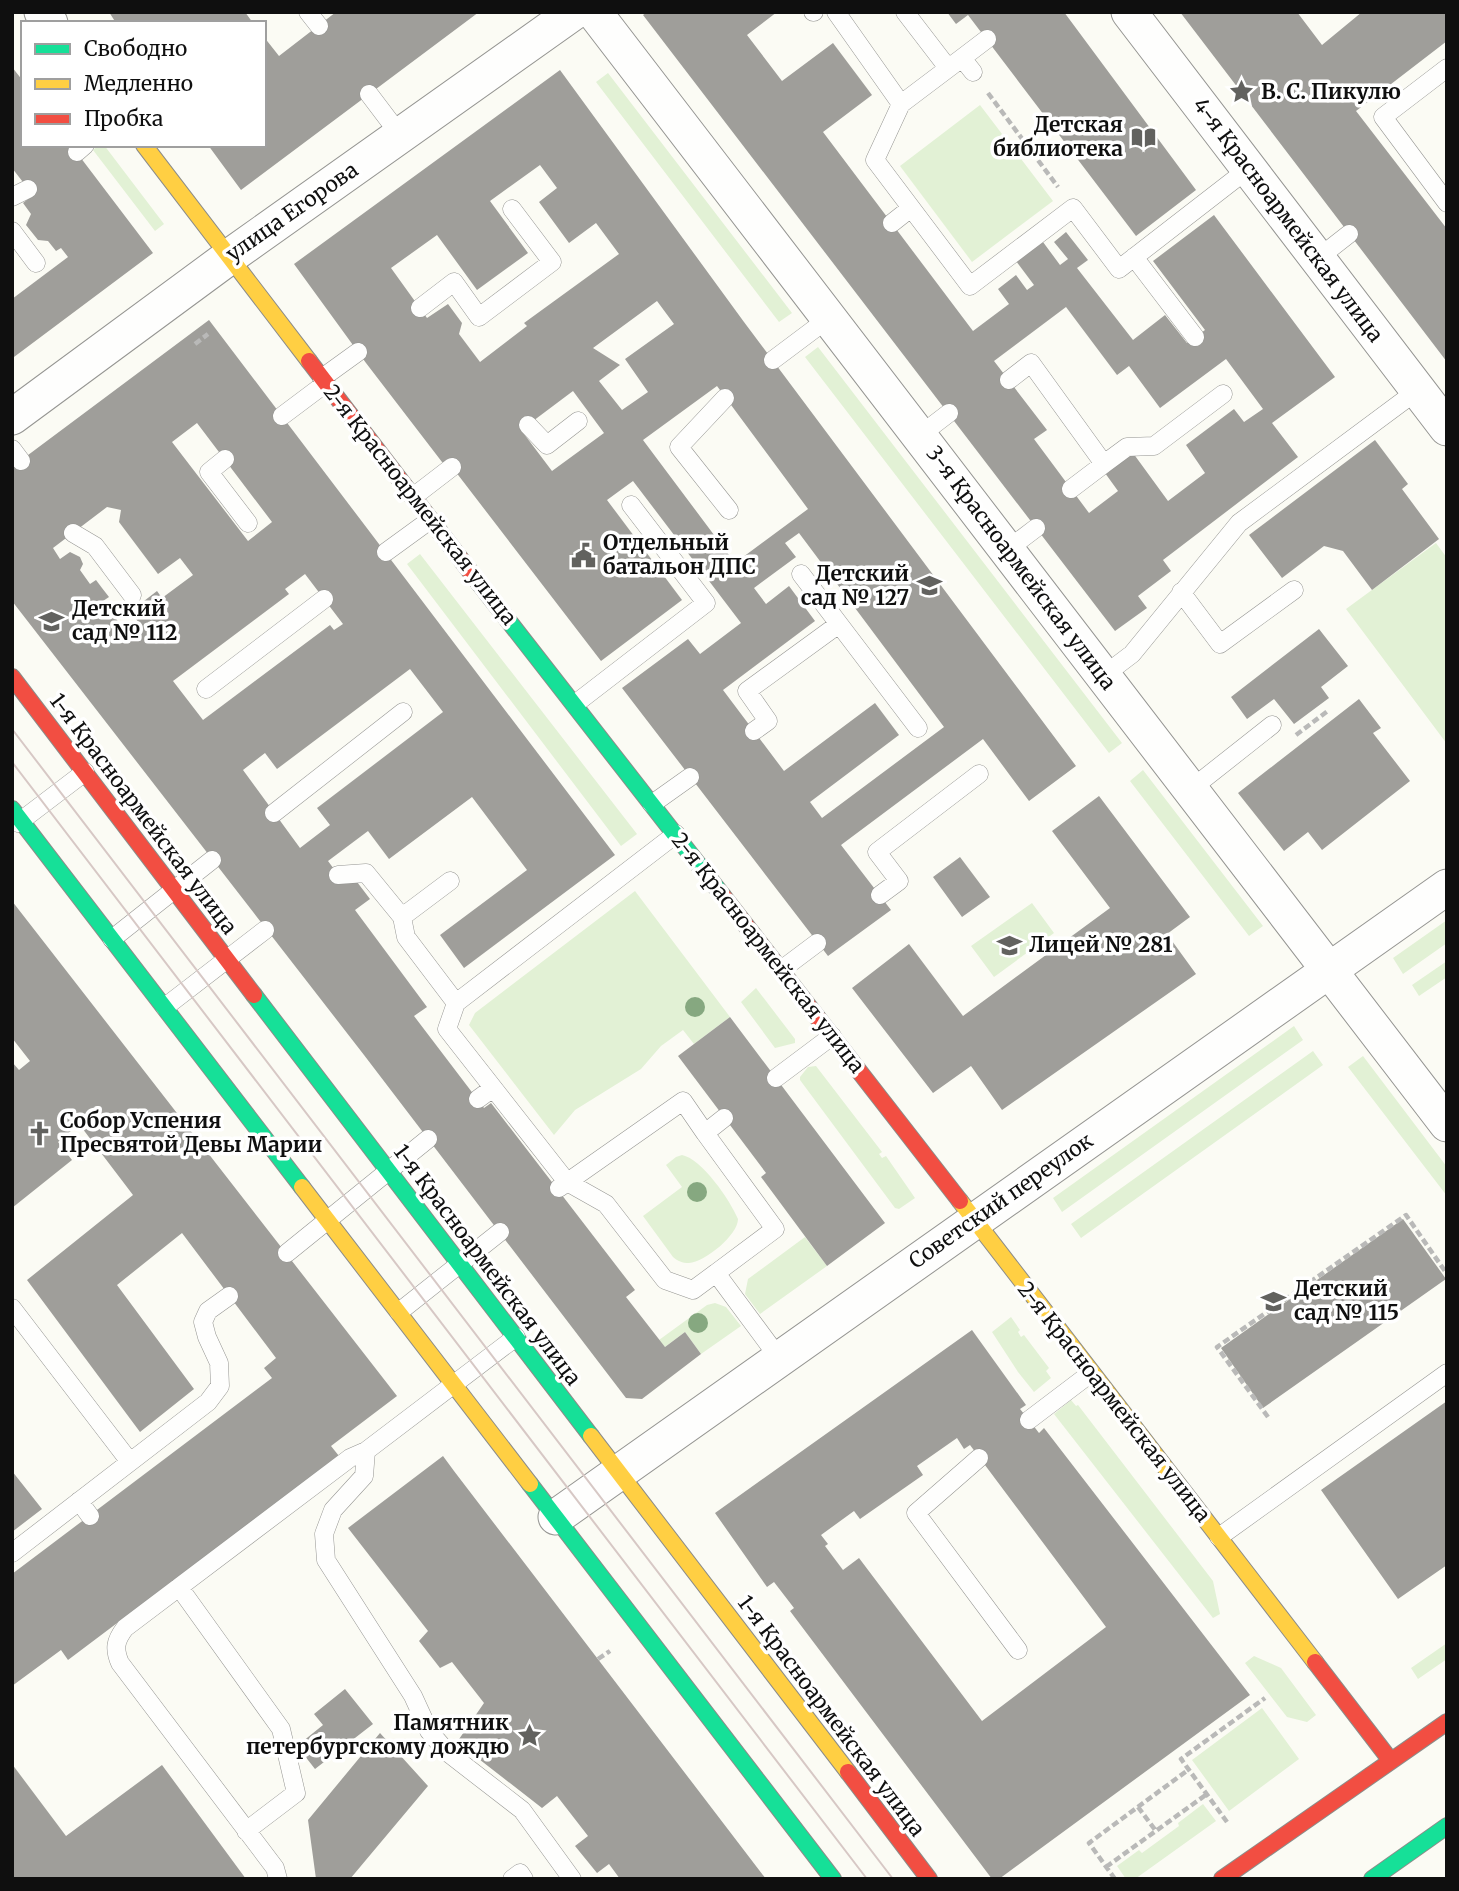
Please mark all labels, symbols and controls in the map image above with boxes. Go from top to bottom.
legend [21,21,266,147]
text: Свободно [84,35,187,62]
text: Медленно [84,70,193,97]
place icon: В. С. Пикулю [1227,78,1255,106]
place label: В. С. Пикулю [1261,78,1401,105]
street label: 4-я Красноармейская улица [1188,92,1389,347]
text: Пробка [84,105,163,132]
place label: Детская библиотека [993,111,1123,162]
library icon: Детская библиотека [1129,123,1157,151]
street label: улица Егорова [220,156,363,267]
street label: 2-я Красноармейская улица [318,379,523,630]
street label: 3-я Красноармейская улица [921,440,1122,695]
place label: Отдельный батальон ДПС [603,529,756,580]
public building icon: Отдельный батальон ДПС [569,541,597,569]
place label: Детский сад № 127 [801,560,909,611]
school or university icon: Детский сад № 127 [915,572,943,600]
place label: Детский сад № 112 [72,595,177,646]
school or university icon: Детский сад № 112 [38,607,66,635]
street label: 1-я Красноармейская улица [44,688,243,940]
street label: 2-я Красноармейская улица [666,827,871,1078]
school or university icon: Лицей № 281 [995,931,1023,959]
place label: Лицей № 281 [1029,931,1173,958]
place label: Собор Успения Пресвятой Девы Марии [60,1107,322,1158]
church icon: Собор Успения Пресвятой Девы Марии [26,1119,54,1147]
street label: Советский переулок [903,1127,1098,1274]
street label: 1-я Красноармейская улица [388,1139,587,1391]
place label: Детский сад № 115 [1294,1275,1399,1326]
street label: 2-я Красноармейская улица [1012,1276,1217,1527]
school or university icon: Детский сад № 115 [1260,1287,1288,1315]
street label: 1-я Красноармейская улица [732,1590,931,1842]
place label: Памятник петербургскому дождю [246,1709,509,1760]
place icon: Памятник петербургскому дождю [515,1721,543,1749]

